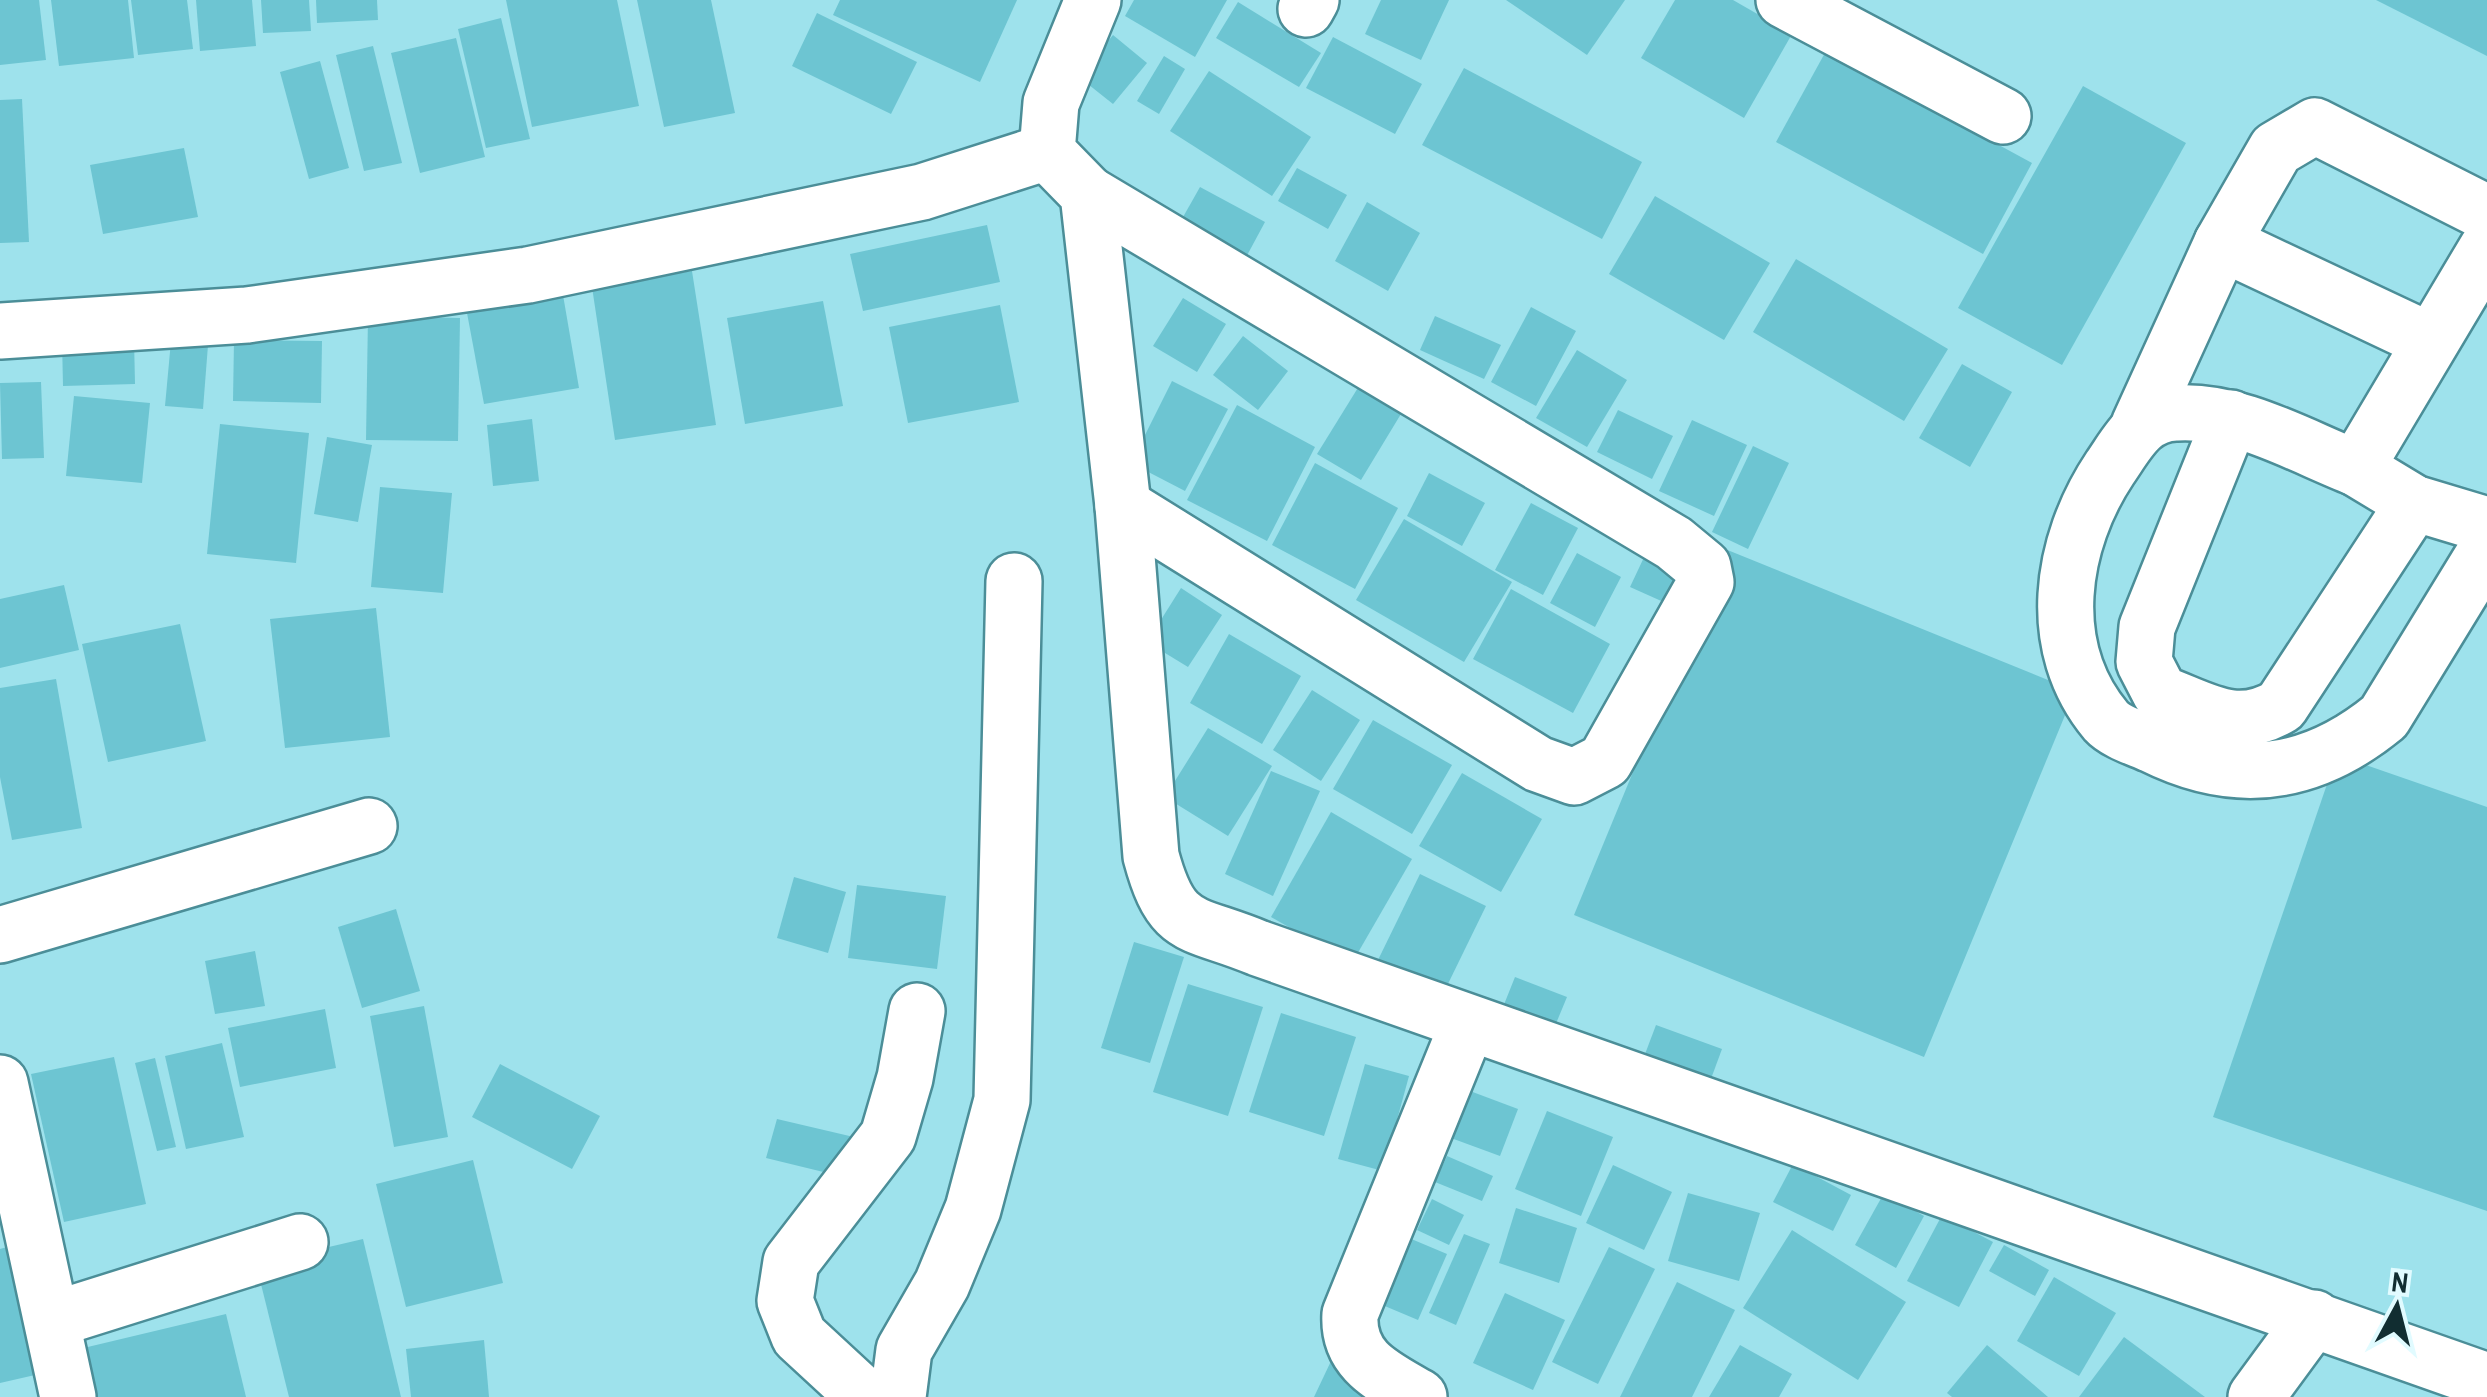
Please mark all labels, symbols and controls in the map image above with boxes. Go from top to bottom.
north arrow [2347,1257,2447,1357]
text: N [2390,1262,2411,1302]

